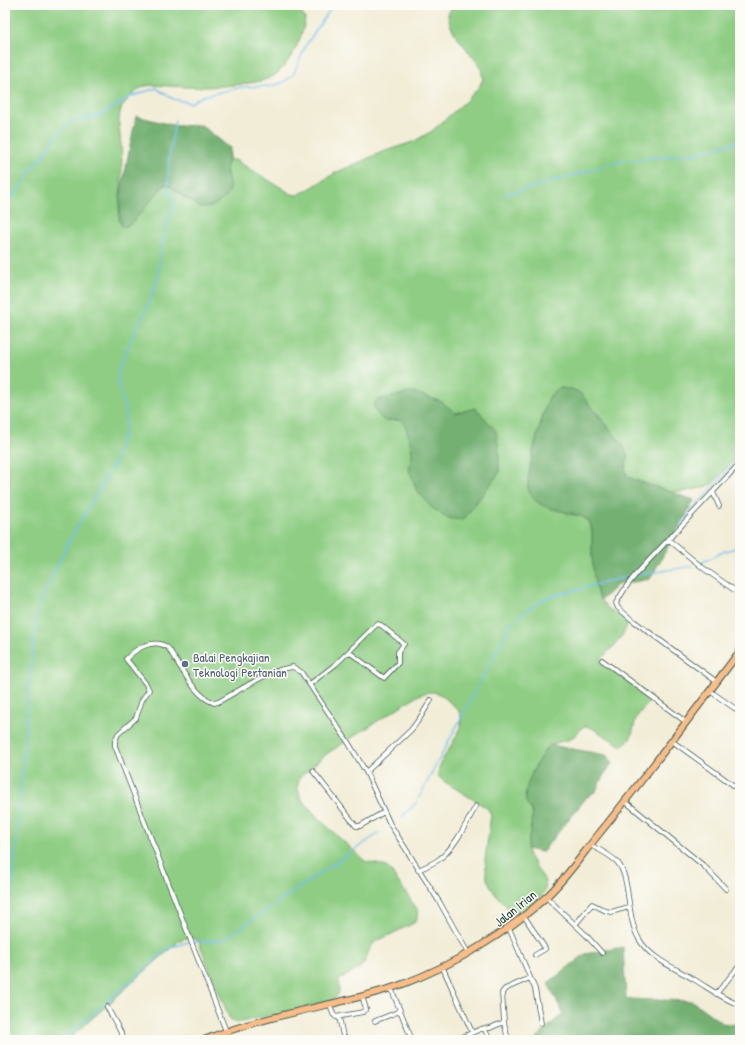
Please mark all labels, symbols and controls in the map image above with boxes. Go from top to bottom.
place label: Balai Pengkajian Teknologi Pertanian [193,648,287,681]
marker: Balai Pengkajian Teknologi Pertanian [180,659,190,669]
street label: Jalan Irian [490,885,540,931]

